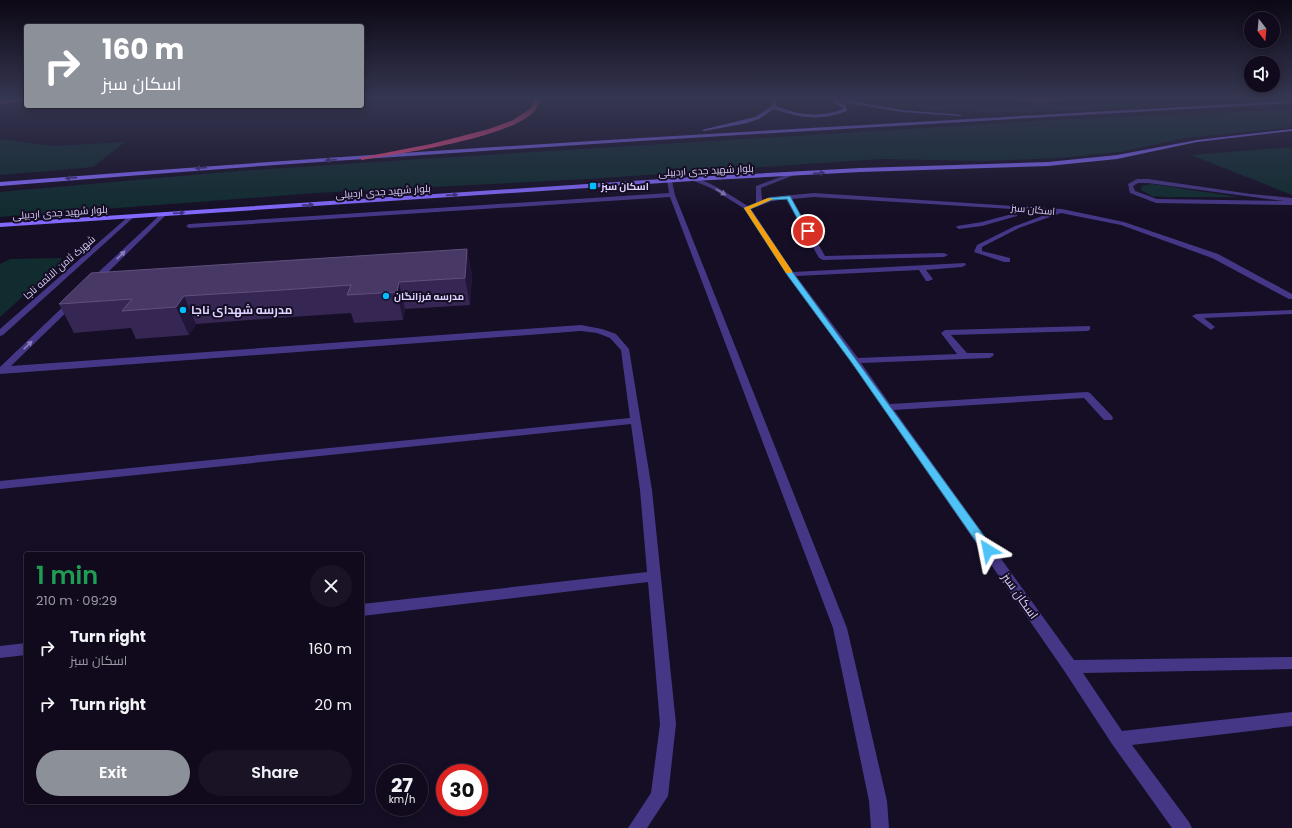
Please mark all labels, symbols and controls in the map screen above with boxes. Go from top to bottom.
north arrow [1244,12,1280,48]
map controls [1244,12,1280,92]
text: 160 m [102,30,184,69]
icon: right [36,40,88,92]
button: sound [1244,56,1280,92]
text: اسکان سبز [102,71,181,96]
one-way arrow [325,157,337,164]
street label: بلوار شهید جدی اردبیلی [658,161,754,180]
one-way arrow [195,165,207,172]
one-way arrow [813,169,825,176]
one-way arrow [65,175,77,182]
place label: اسکان سبز [600,179,649,194]
street label: بلوار شهید جدی اردبیلی [335,181,431,202]
marker: اسکان سبز [588,181,598,191]
one-way arrow [715,188,727,195]
one-way arrow [446,192,458,199]
street label: اسکان سبز [1009,200,1056,219]
one-way arrow [302,201,314,208]
street label: بلوار شهید جدی اردبیلی [12,202,108,223]
one-way arrow [173,210,185,217]
pin [791,214,825,248]
icon: arrive [797,220,819,242]
street label: شهرک ثامن الائمه ناجا [20,232,99,303]
one-way arrow [116,250,126,260]
place label: مدرسه فرزانگان [394,289,464,304]
marker: مدرسه فرزانگان [381,291,391,301]
place label: مدرسه شهدای ناجا [191,301,293,318]
marker: مدرسه شهدای ناجا [178,305,188,315]
one-way arrow [23,340,33,350]
position arrow [967,529,1009,571]
text: 1 min [36,559,98,592]
button: close [310,565,352,607]
street label: اسکان سبز [998,568,1043,622]
text: 210 m · 09:29 [36,591,117,610]
text: Turn right [70,626,146,647]
icon: right [36,637,58,659]
text: 160 m [309,638,352,659]
text: اسکان سبز [70,651,127,670]
icon: right [36,693,58,715]
text: Turn right [70,694,146,715]
text: 20 m [314,694,352,715]
button: Exit [36,750,190,796]
button: Share [198,750,352,796]
speed limit sign: 30 [436,764,488,816]
text: 27 [391,771,413,799]
text: km/h [389,792,415,807]

